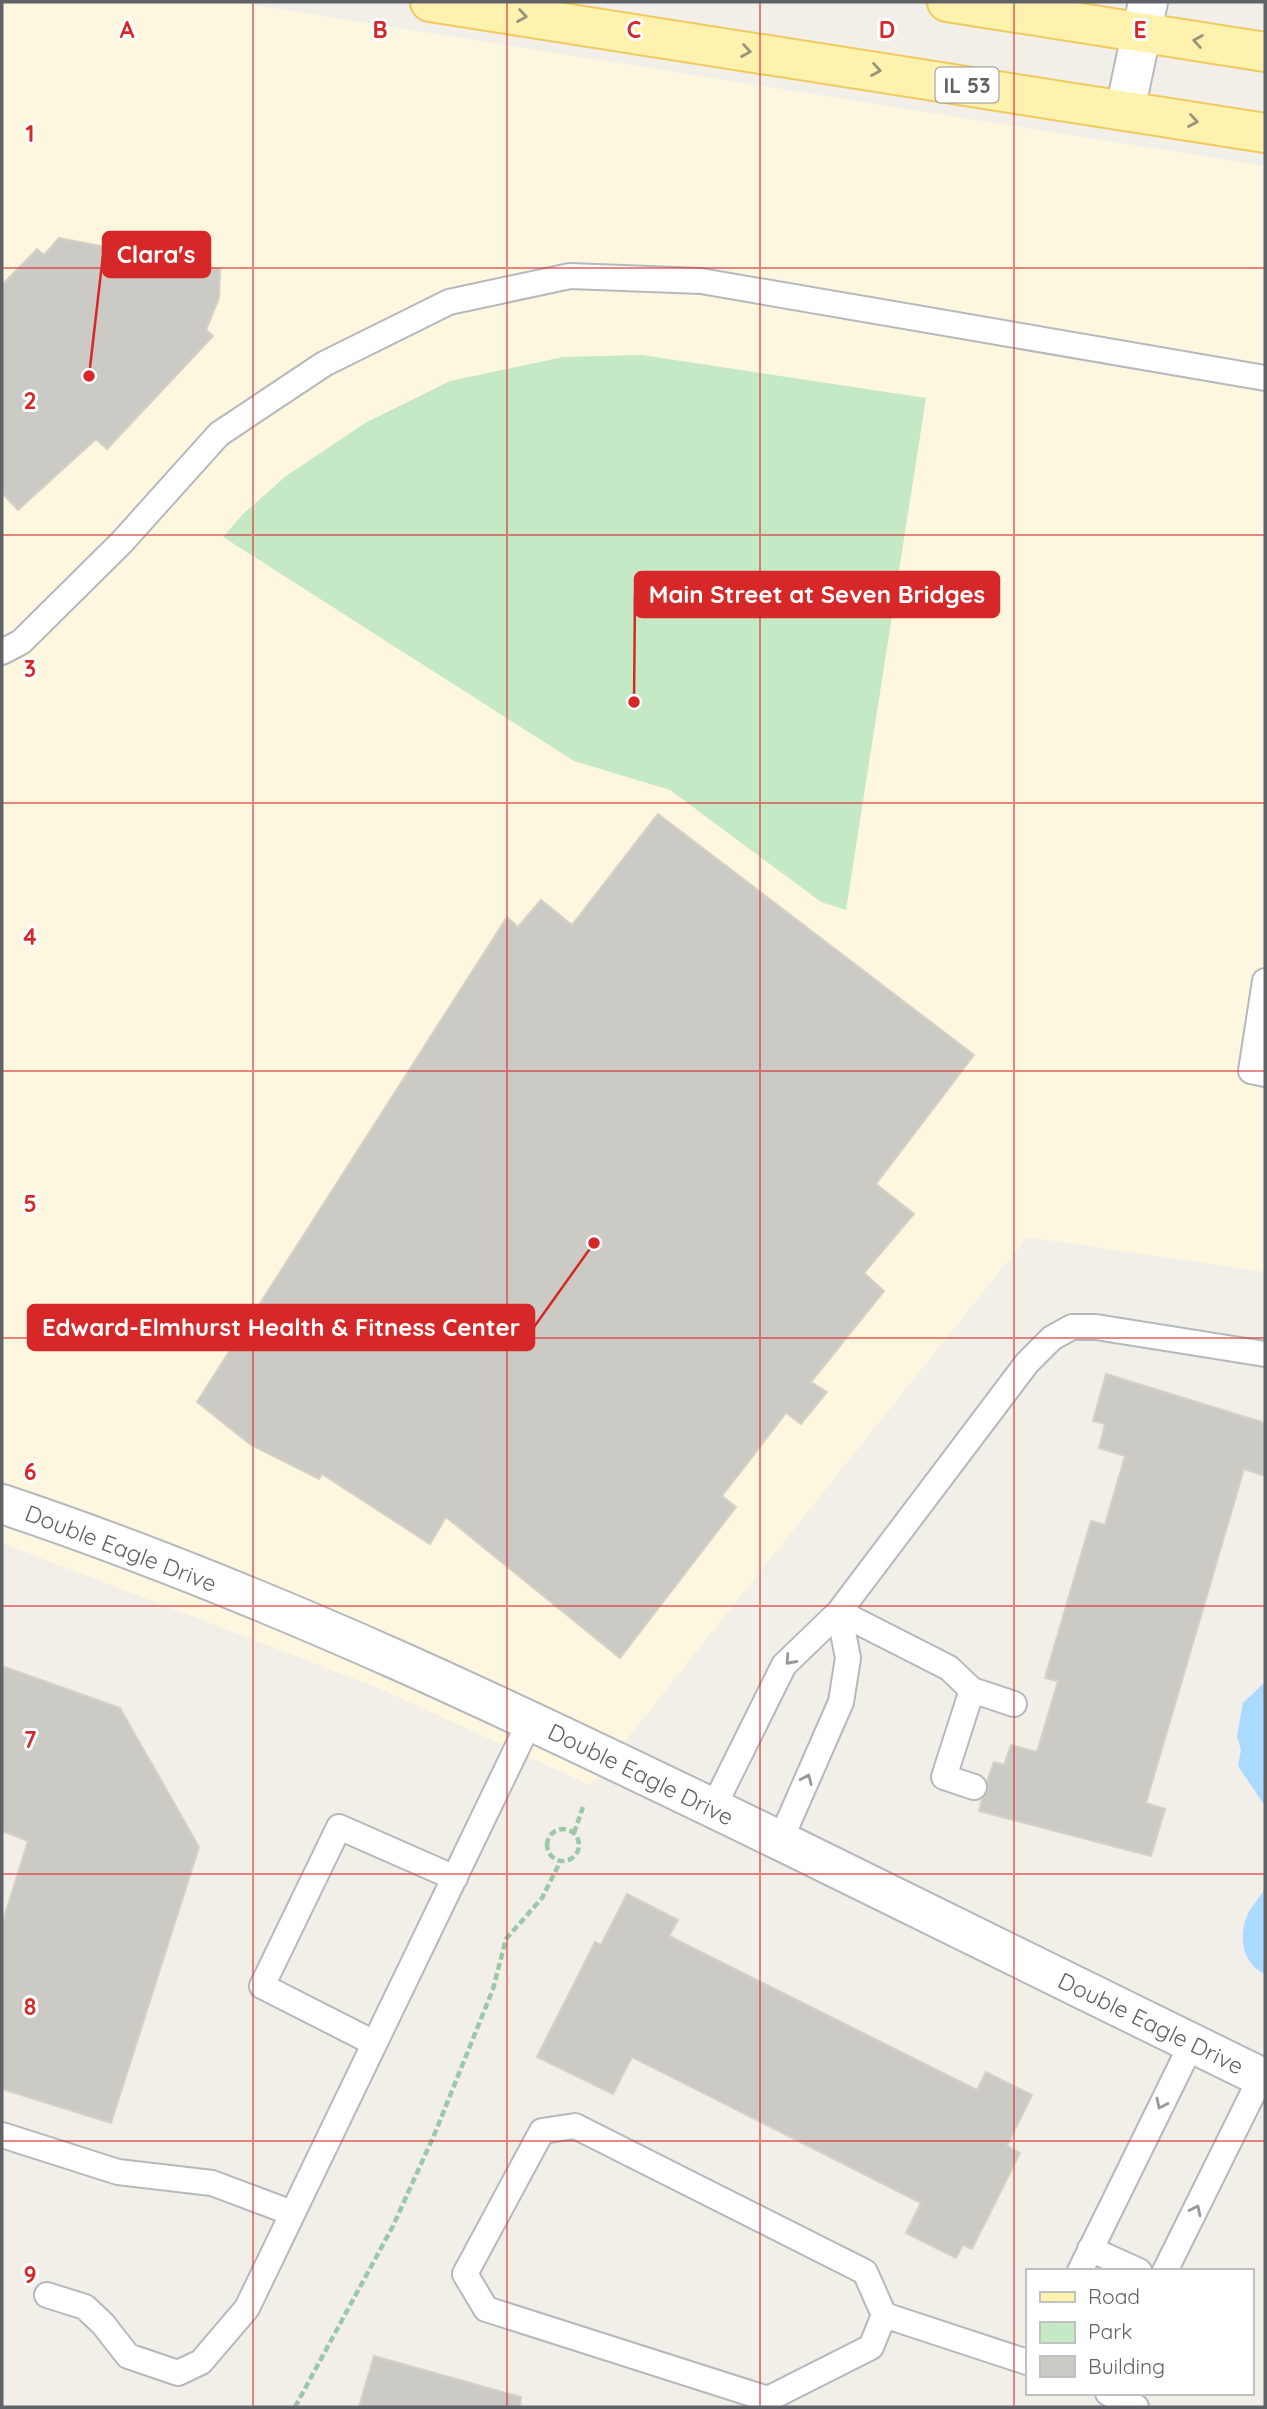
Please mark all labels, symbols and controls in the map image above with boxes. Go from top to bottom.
one-way arrow [516,8,528,23]
text: A [120,15,135,44]
text: B [372,15,388,44]
text: C [627,15,641,44]
text: D [879,15,895,44]
text: E [1133,15,1147,44]
one-way arrow [1192,34,1204,49]
one-way arrow [741,43,752,58]
one-way arrow [870,63,882,78]
road number: IL 53 [936,68,998,102]
one-way arrow [1187,113,1198,128]
text: 1 [26,119,34,148]
callout: Clara's [103,232,210,277]
text: Clara's [117,239,195,269]
text: 2 [23,386,37,415]
callout: Main Street at Seven Bridges [635,572,999,617]
text: Main Street at Seven Bridges [649,579,985,609]
text: 3 [24,654,36,683]
text: 4 [23,922,37,951]
text: 5 [23,1189,37,1218]
callout: Edward-Elmhurst Health & Fitness Center [28,1305,534,1350]
text: Edward-Elmhurst Health & Fitness Center [42,1312,520,1342]
text: 6 [24,1457,36,1486]
street label: Double Eagle Drive [21,1498,221,1598]
one-way arrow [786,1652,799,1665]
street label: Double Eagle Drive [543,1716,739,1832]
text: 7 [24,1725,37,1754]
one-way arrow [799,1773,813,1786]
street label: Double Eagle Drive [1053,1965,1249,2081]
text: 8 [24,1992,36,2021]
one-way arrow [1156,2097,1170,2109]
one-way arrow [1187,2205,1201,2217]
text: 9 [23,2260,37,2289]
legend [1026,2269,1253,2395]
text: Road [1088,2283,1140,2309]
text: Park [1088,2318,1132,2344]
text: Building [1088,2353,1165,2379]

